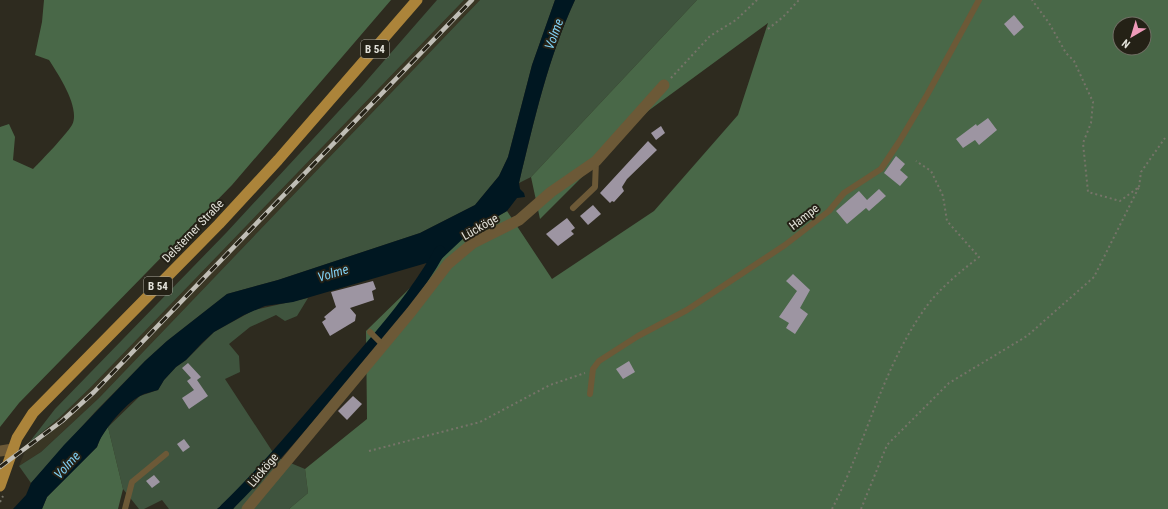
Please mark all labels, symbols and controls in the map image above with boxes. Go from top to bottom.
north arrow [1112,16,1152,56]
water label: Volme [542,17,566,51]
text: N [1119,36,1133,51]
road number: B 54 [361,40,389,58]
street label: Delsterner Straße [159,196,227,265]
street label: Hampe [786,201,822,233]
street label: Lücköge [459,211,501,243]
water label: Volme [316,261,350,285]
road number: B 54 [144,277,172,295]
water label: Volme [51,448,83,482]
street label: Lücköge [245,450,281,490]

